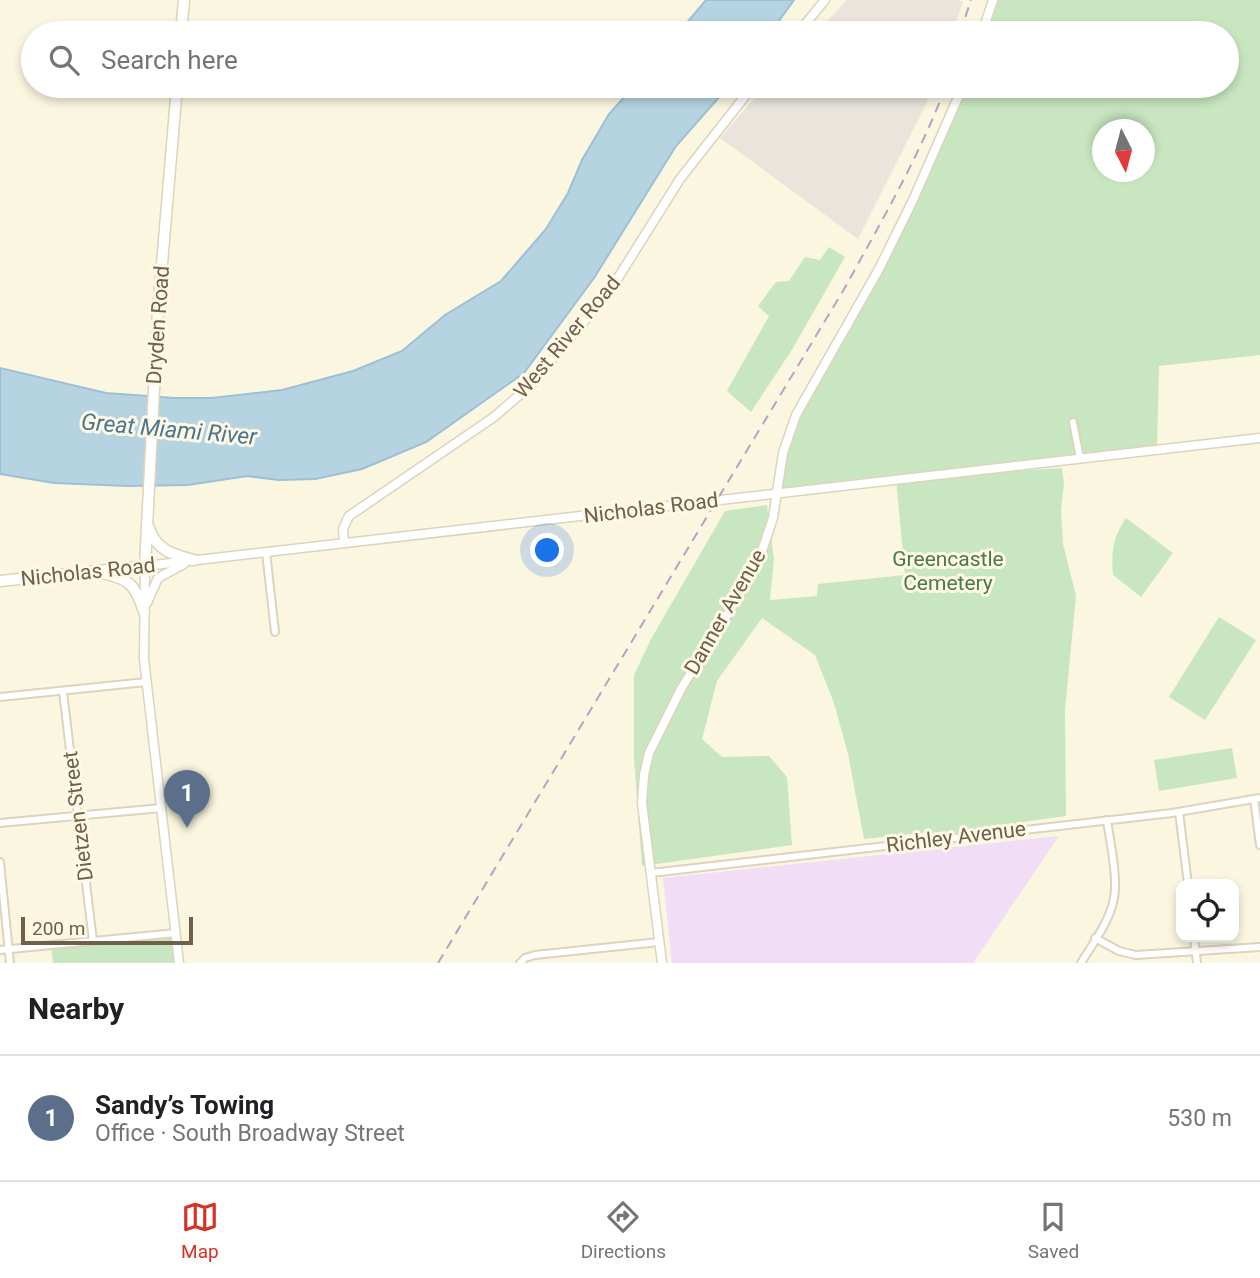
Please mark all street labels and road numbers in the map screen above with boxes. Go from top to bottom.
street label: Dryden Road [142,265,174,385]
street label: West River Road [509,271,625,403]
street label: Nicholas Road [582,488,720,528]
street label: Danner Avenue [679,545,771,679]
street label: Nicholas Road [19,553,157,591]
street label: Dietzen Street [58,750,98,882]
street label: Richley Avenue [885,817,1027,857]

